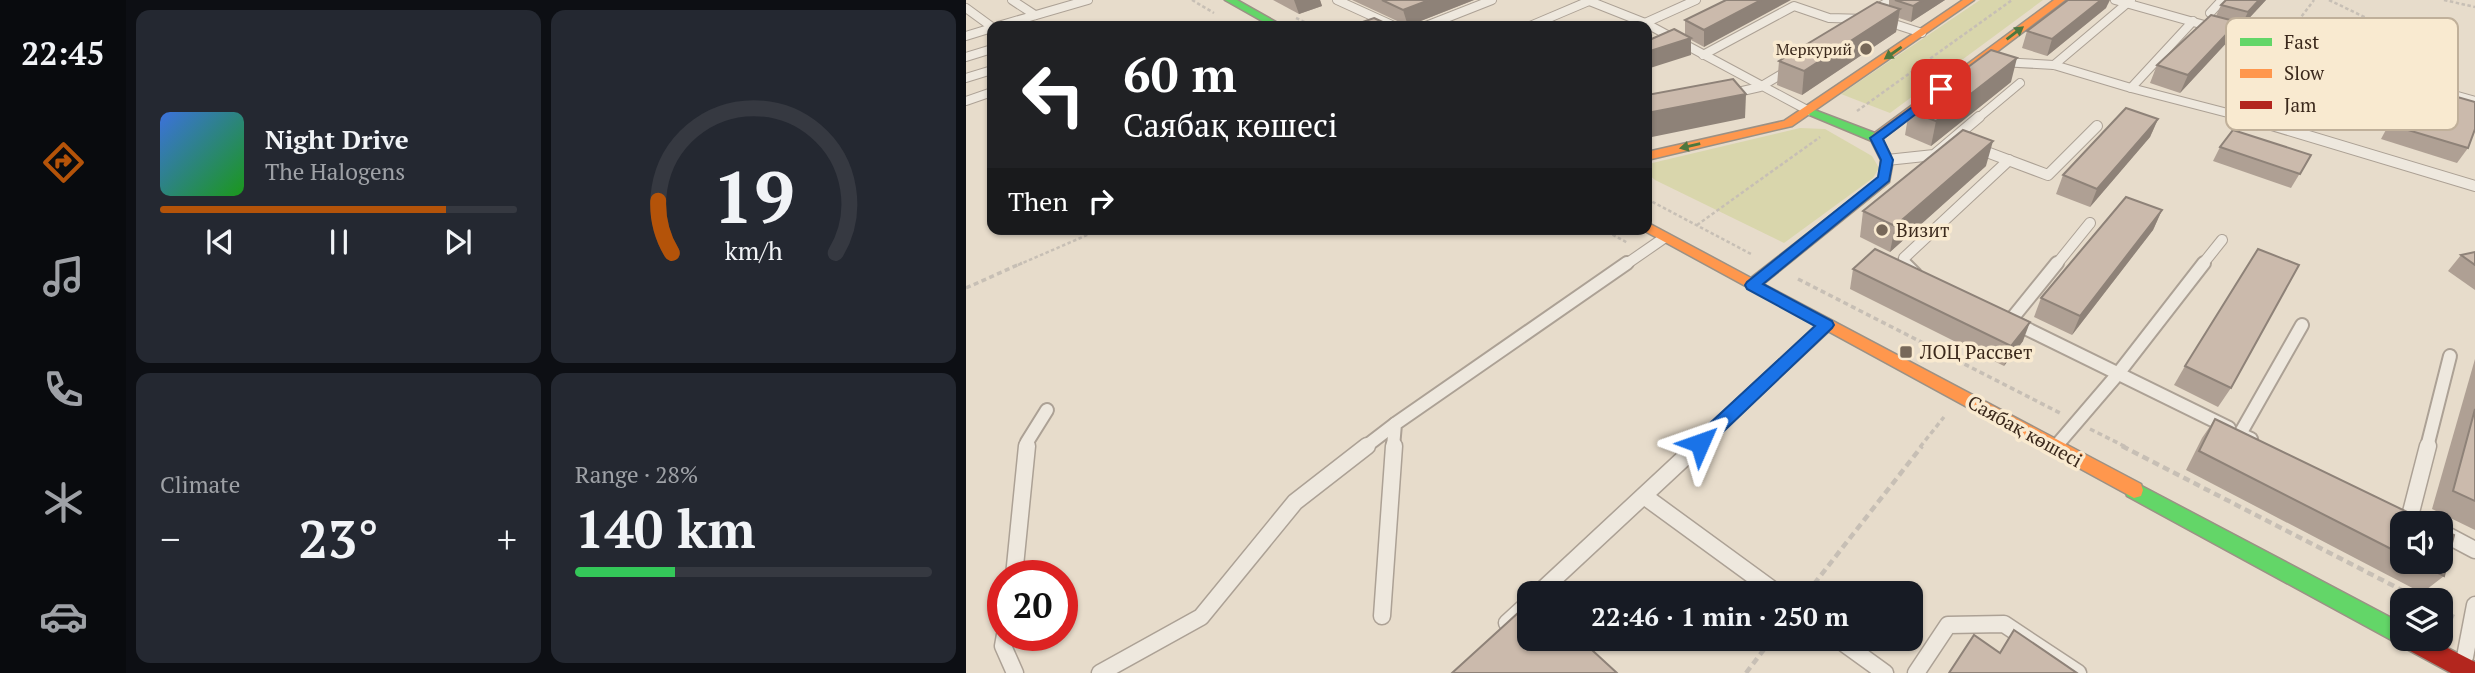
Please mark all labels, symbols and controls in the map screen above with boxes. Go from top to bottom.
legend [2226,18,2458,130]
one-way arrow [2006,27,2024,41]
text: Fast [2284,29,2319,54]
text: 22:45 [21,32,105,74]
place label: Меркурий [1776,38,1852,60]
text: 60 m [1123,41,1237,106]
marker: Меркурий [1858,41,1874,57]
one-way arrow [1884,46,1902,60]
icon: left [1008,49,1099,140]
pin [1911,59,1971,119]
text: Slow [2284,60,2325,85]
icon: arrive [1922,70,1960,108]
text: Jam [2284,92,2317,117]
text: Саябақ көшесі [1123,104,1338,146]
text: Night Drive [265,122,409,156]
icon: directions [39,138,88,187]
one-way arrow [1679,141,1701,152]
text: 19 [712,147,795,244]
text: The Halogens [265,156,405,187]
icon: right [1082,182,1120,220]
text: Then [1008,184,1068,218]
place label: Визит [1896,217,1949,242]
marker: Визит [1874,222,1890,238]
icon: previous [201,223,239,261]
icon: pause [320,223,358,261]
icon: next [439,223,477,261]
text: km/h [725,234,783,267]
icon: music [39,252,88,301]
place label: ЛОЦ Рассвет [1919,339,2032,364]
marker: ЛОЦ Рассвет [1898,344,1914,360]
icon: phone [39,365,88,414]
street label: Саябақ көшесі [1963,389,2087,472]
position arrow [1663,406,1737,480]
text: Range · 28% [575,459,698,490]
text: Climate [160,469,240,500]
icon: climate [39,478,88,527]
text: 140 km [575,494,756,563]
text: 23° [298,504,379,573]
map controls [2390,511,2453,651]
button: sound [2390,511,2453,574]
text: − [160,514,180,564]
text: + [497,514,517,564]
speed limit sign: 20 [987,560,1078,651]
button: layers [2390,588,2453,651]
icon: car [39,592,88,641]
text: 22:46 · 1 min · 250 m [1591,599,1849,633]

